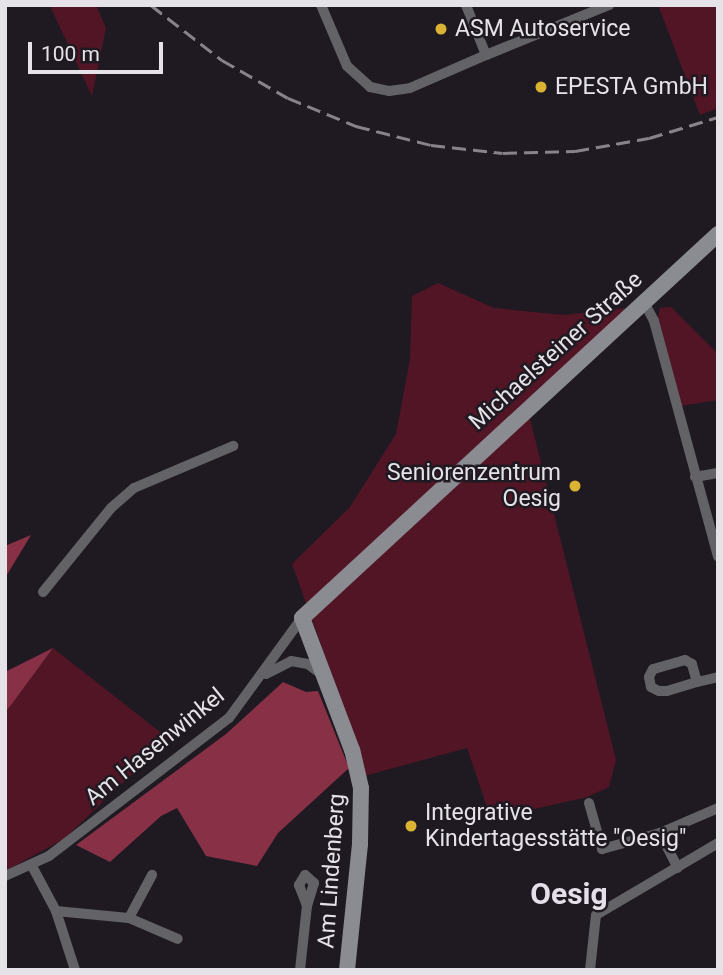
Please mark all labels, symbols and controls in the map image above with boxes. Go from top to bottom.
place label: ASM Autoservice [455,15,630,43]
marker: ASM Autoservice [433,21,449,37]
scale bar [32,28,166,72]
text: 100 m [41,42,100,66]
place label: EPESTA GmbH [555,73,708,101]
marker: EPESTA GmbH [533,79,549,95]
street label: Michaelsteiner Straße [464,266,648,436]
place label: Seniorenzentrum Oesig [387,459,561,513]
marker: Seniorenzentrum Oesig [567,478,583,494]
street label: Am Hasenwinkel [80,682,230,812]
street label: Am Lindenberg [313,793,351,949]
place label: Integrative Kindertagesstätte "Oesig" [425,799,686,853]
marker: Integrative Kindertagesstätte "Oesig" [403,818,419,834]
district label: Oesig [530,876,608,912]

